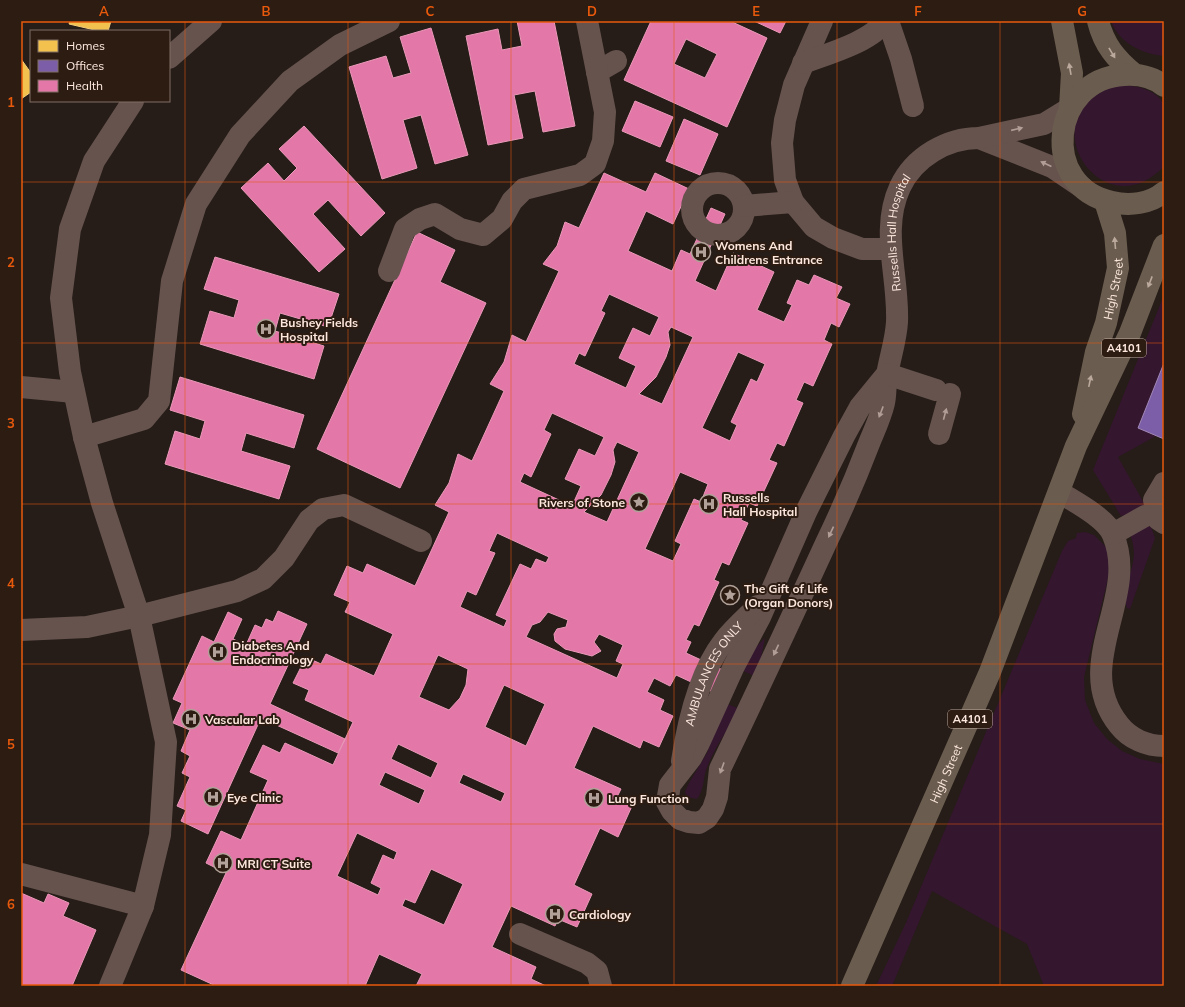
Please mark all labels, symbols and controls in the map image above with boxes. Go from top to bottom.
text: A [99,3,109,19]
text: B [262,3,271,19]
text: C [426,3,435,19]
text: D [587,3,597,19]
text: E [752,3,760,19]
text: F [914,3,922,19]
text: G [1077,3,1087,19]
legend [30,30,170,102]
text: Homes [66,38,105,53]
one-way arrow [1109,47,1116,59]
text: Offices [66,58,104,73]
one-way arrow [1067,63,1073,75]
text: Health [66,78,103,93]
text: 1 [7,94,15,110]
one-way arrow [1011,125,1023,131]
one-way arrow [1041,161,1052,167]
street label: Russells Hall Hospital [883,171,913,292]
one-way arrow [1112,237,1119,249]
place label: Womens And Childrens Entrance [715,238,823,267]
hospital icon: Womens And Childrens Entrance [690,241,712,263]
text: 2 [7,254,15,270]
street label: High Street [1099,257,1126,321]
one-way arrow [1146,276,1152,288]
place label: Bushey Fields Hospital [280,315,358,344]
hospital icon: Bushey Fields Hospital [255,318,277,340]
road number: A4101 [1102,339,1146,357]
one-way arrow [1087,374,1093,387]
one-way arrow [878,406,884,418]
one-way arrow [942,408,948,420]
text: 3 [7,415,15,431]
place label: Russells Hall Hospital [723,490,797,519]
place icon: Rivers of Stone [628,491,650,513]
hospital icon: Russells Hall Hospital [698,493,720,515]
place label: Rivers of Stone [539,495,625,510]
one-way arrow [828,526,834,538]
text: 4 [7,575,15,591]
place label: The Gift of Life (Organ Donors) [744,581,833,610]
place icon: The Gift of Life (Organ Donors) [719,584,741,606]
street label: AMBULANCES ONLY [681,618,746,728]
place label: Diabetes And Endocrinology [232,638,314,667]
hospital icon: Diabetes And Endocrinology [207,641,229,663]
one-way arrow [773,644,779,656]
hospital icon: Vascular Lab [180,708,202,730]
road number: A4101 [948,710,992,728]
place label: Vascular Lab [204,712,280,727]
text: 5 [7,736,15,752]
street label: High Street [926,742,965,805]
one-way arrow [719,762,725,774]
hospital icon: Eye Clinic [202,786,224,808]
hospital icon: Lung Function [583,787,605,809]
place label: Eye Clinic [227,790,281,805]
place label: Lung Function [608,791,689,806]
hospital icon: MRI CT Suite [212,852,234,874]
place label: MRI CT Suite [237,856,311,871]
text: 6 [7,896,15,912]
hospital icon: Cardiology [544,903,566,925]
place label: Cardiology [569,907,631,922]

